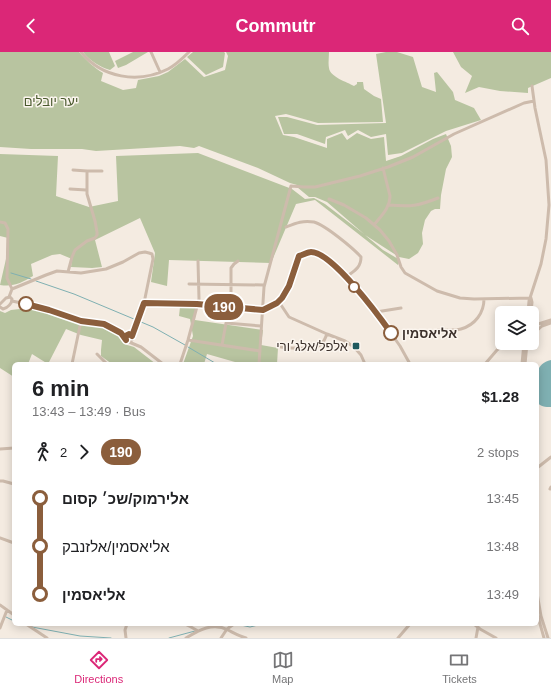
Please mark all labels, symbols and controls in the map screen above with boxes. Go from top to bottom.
icon: back [20,15,42,37]
icon: search [509,15,531,37]
text: Commutr [236,16,316,36]
park label: יער יובלים [24,94,78,109]
unlabelled marker [348,281,360,293]
line badge: 190 [201,294,247,320]
unlabelled marker [18,296,34,312]
text: 190 [212,299,236,315]
map controls [495,306,539,350]
button: layers [495,306,539,350]
marker: אליאסמין [383,325,399,341]
place label: אליאסמין [402,326,457,341]
place label: אלפל/אלג׳ורי [276,339,348,354]
marker: אלפל/אלג׳ורי [351,341,361,351]
text: 6 min [32,376,89,401]
text: $1.28 [481,388,519,405]
text: 13:43 – 13:49 · Bus [32,404,145,419]
icon: walk [32,441,54,463]
icon: forward [73,441,95,463]
text: 190 [109,444,133,460]
text: 2 [60,445,67,460]
text: 2 stops [477,445,519,460]
text: אלירמוק/שכ׳ קסום [62,490,189,507]
text: 13:45 [486,491,519,506]
text: אליאסמין/אלזנבק [62,538,170,555]
text: 13:48 [486,539,519,554]
text: אליאסמין [62,586,126,603]
text: 13:49 [486,587,519,602]
tab: Directions [74,649,123,685]
tab: Map [272,649,294,685]
tab: Tickets [442,649,477,685]

